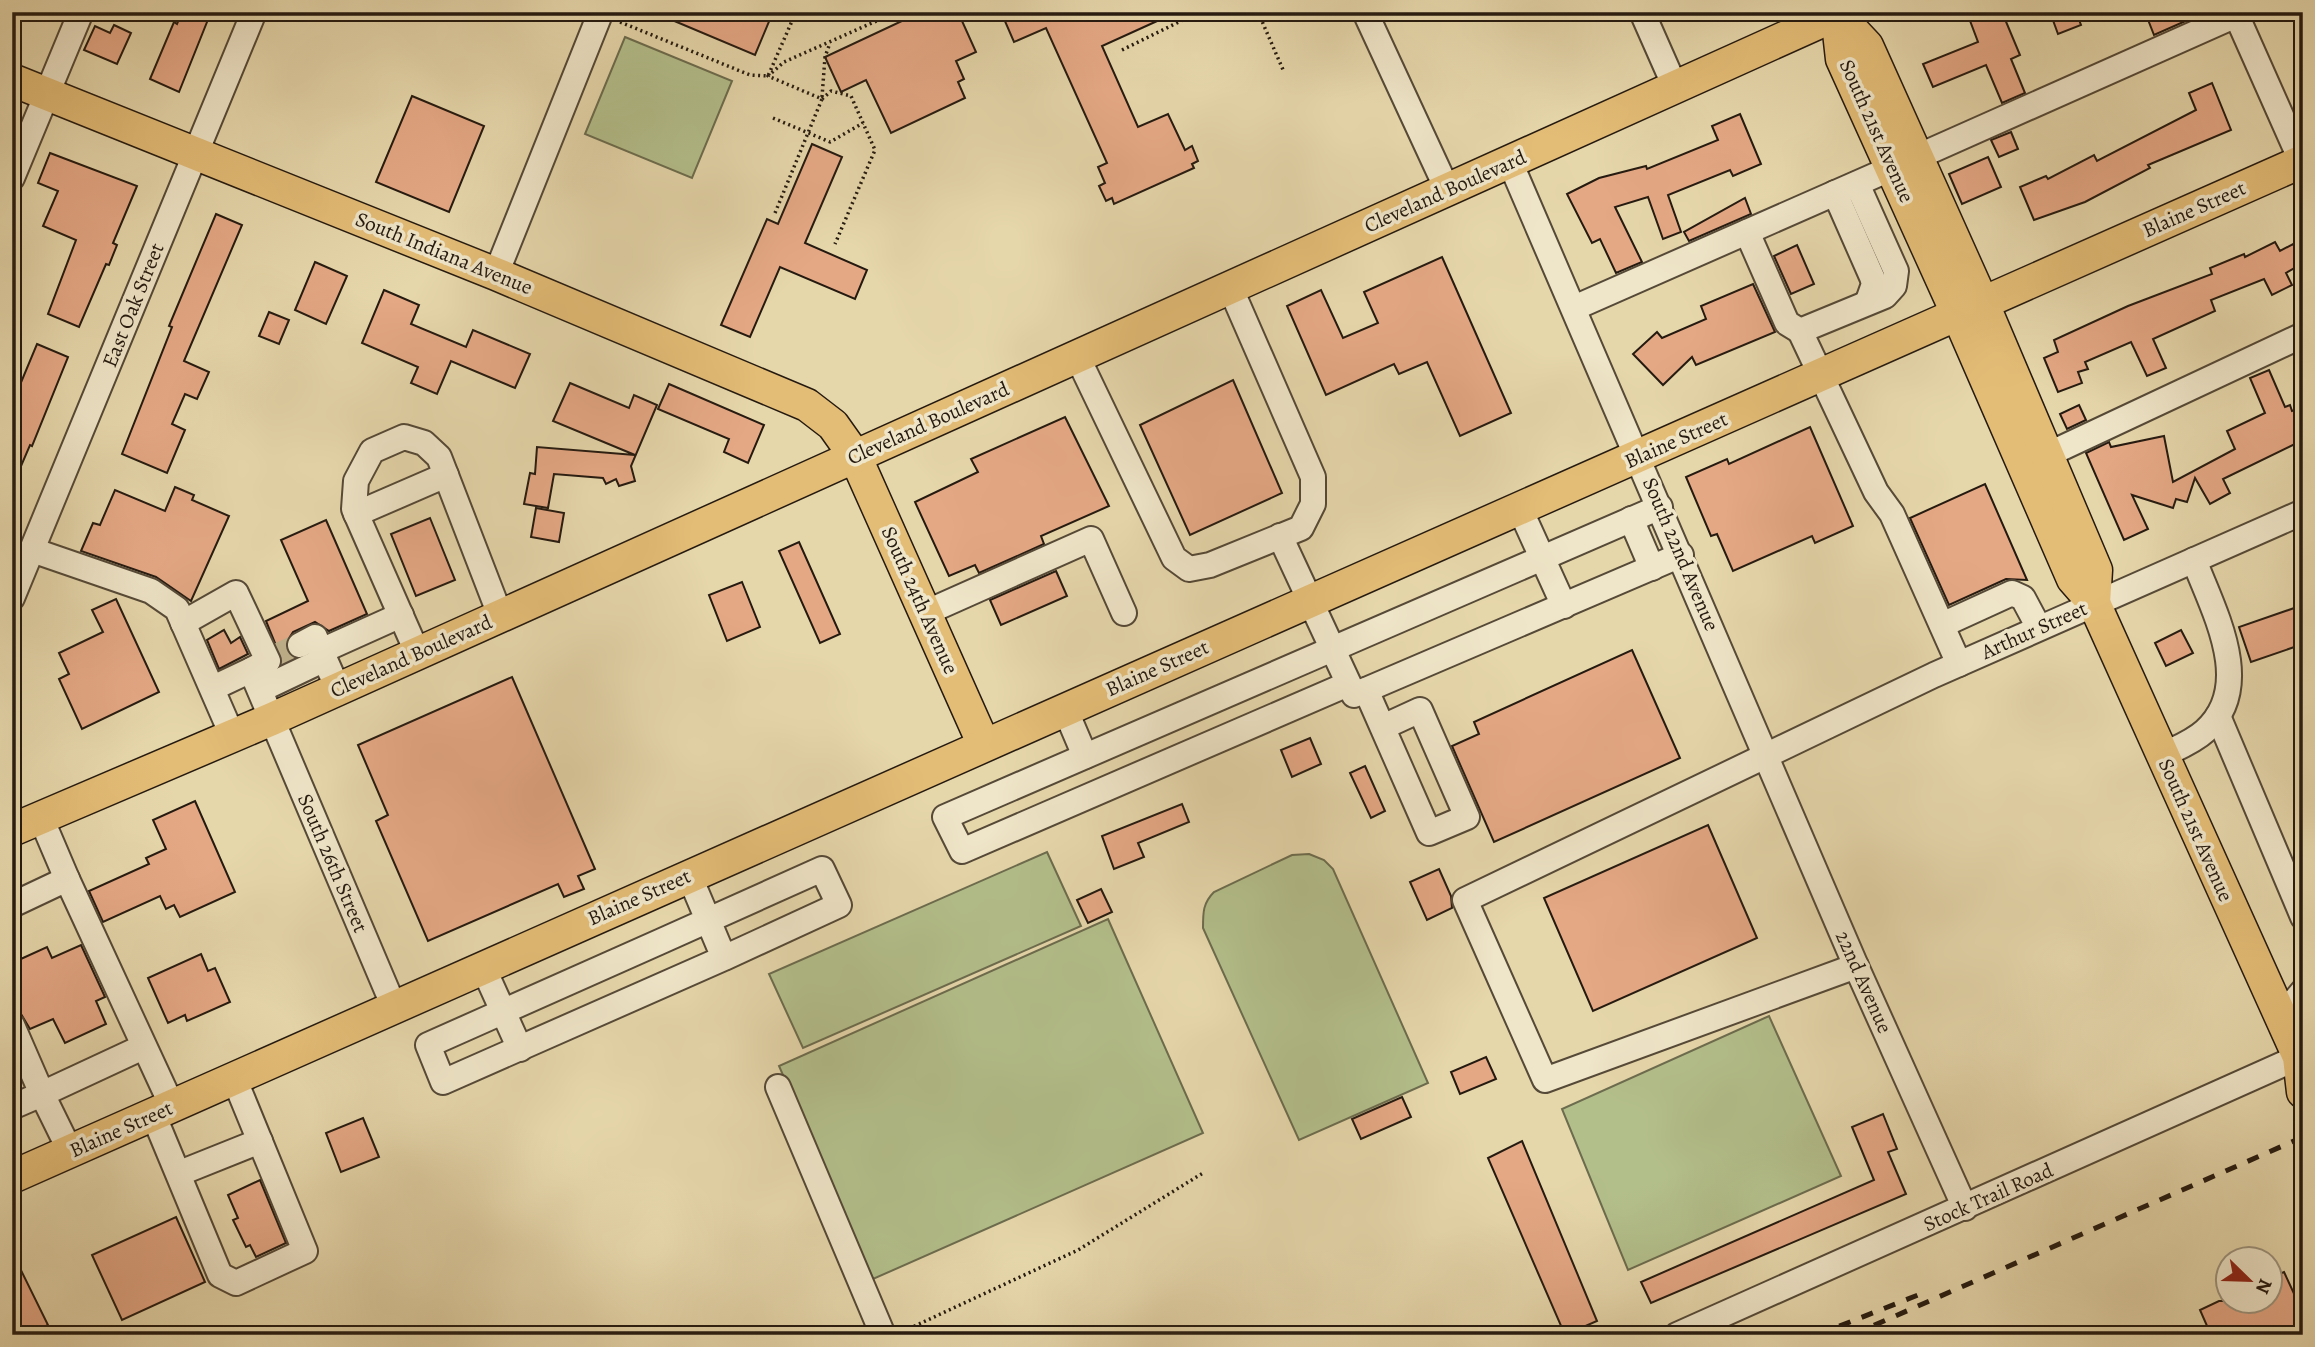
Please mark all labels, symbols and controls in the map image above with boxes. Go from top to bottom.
street label: South 21st Avenue [1833,55,1921,207]
street label: Cleveland Boulevard [1360,142,1531,239]
street label: Blaine Street [2138,174,2250,244]
street label: South Indiana Avenue [351,205,537,301]
street label: East Oak Street [95,239,171,371]
street label: Cleveland Boulevard [843,374,1014,471]
street label: Blaine Street [1620,405,1732,475]
street label: South 22nd Avenue [1636,473,1726,635]
street label: South 24th Avenue [875,522,965,678]
street label: Arthur Street [1976,594,2091,666]
street label: Cleveland Boulevard [326,607,497,704]
street label: Blaine Street [1101,633,1213,703]
street label: South 21st Avenue [2152,754,2240,906]
street label: South 26th Street [291,789,375,937]
street label: Blaine Street [583,862,695,932]
street label: 22nd Avenue [1829,926,1899,1038]
street label: Blaine Street [65,1094,177,1164]
street label: Stock Trail Road [1919,1156,2058,1238]
north arrow [2214,1246,2284,1316]
text: N [2249,1275,2278,1298]

